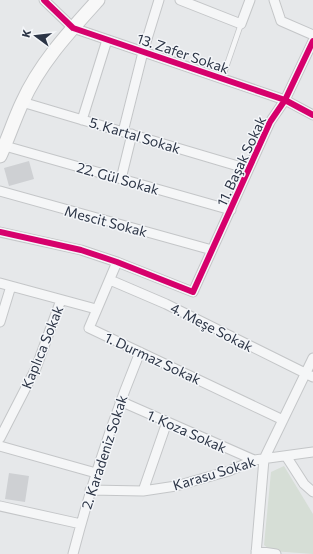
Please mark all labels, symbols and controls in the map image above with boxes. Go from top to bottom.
north arrow [16,16,56,56]
text: K [19,28,33,39]
street label: 13. Zafer Sokak [135,29,232,77]
street label: 5. Kartal Sokak [87,113,183,157]
street label: 11. Başak Sokak [213,113,269,209]
street label: 22. Gül Sokak [75,158,162,198]
street label: Mescit Sokak [63,202,150,240]
street label: 4. Meşe Sokak [168,299,257,355]
street label: Kaplıca Sokak [18,303,67,391]
street label: 1. Durmaz Sokak [102,328,204,388]
street label: 2. Karadeniz Sokak [78,392,131,511]
street label: 1. Koza Sokak [145,406,230,456]
street label: Karasu Sokak [171,452,258,494]

